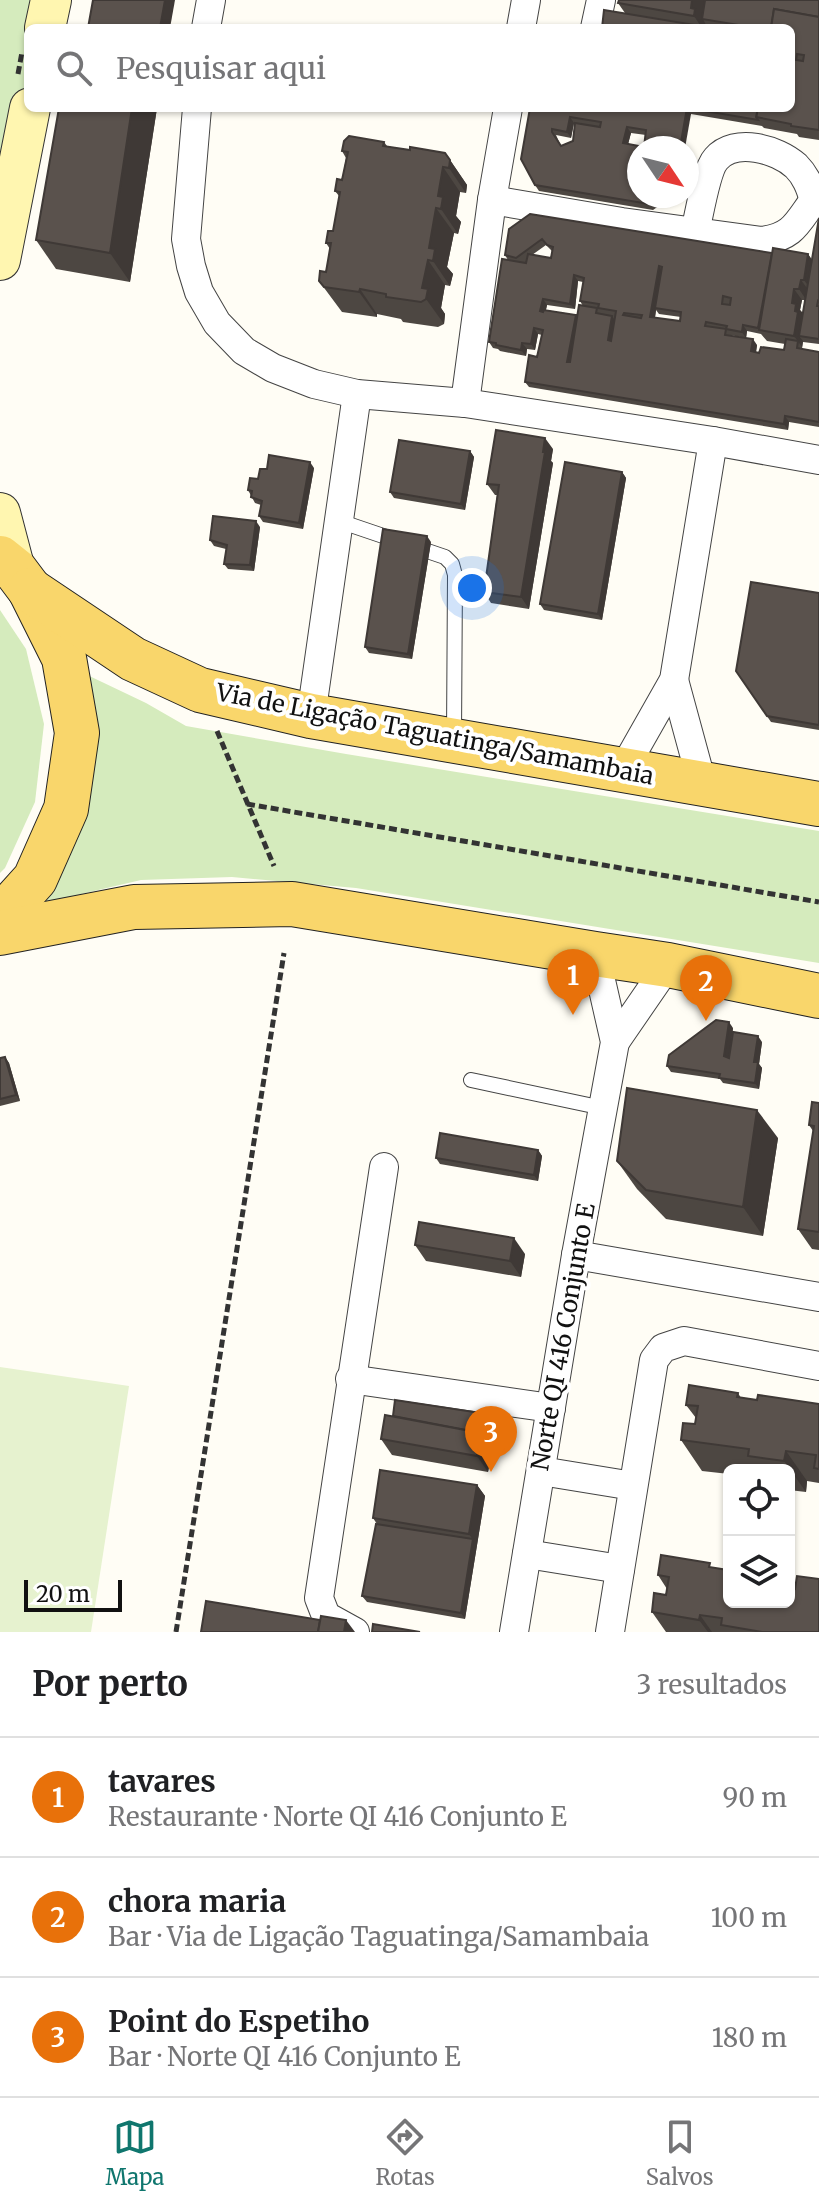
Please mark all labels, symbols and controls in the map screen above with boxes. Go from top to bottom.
search box [24,24,795,112]
icon: search [52,46,96,90]
text: Pesquisar aqui [116,49,326,87]
north arrow [627,136,699,208]
your location [452,568,492,608]
street label: Via de Ligação Taguatinga/Samambaia [213,676,657,792]
pin: 1 [547,949,599,1015]
pin: 2 [680,955,732,1021]
street label: Norte QI 416 Conjunto E [524,1200,602,1473]
pin: 3 [465,1406,517,1472]
map controls [723,1464,795,1608]
button: locate [723,1464,795,1536]
button: layers [723,1536,795,1608]
scale bar [24,1576,122,1612]
text: 20 m [36,1580,90,1608]
text: Por perto [32,1663,188,1705]
text: 3 resultados [636,1668,787,1701]
text: tavares [108,1762,216,1800]
text: 1 [52,1781,64,1814]
text: 90 m [723,1781,787,1814]
text: Restaurante · Norte QI 416 Conjunto E [108,1800,567,1833]
text: chora maria [108,1882,286,1920]
text: 2 [50,1901,66,1934]
text: 100 m [711,1901,787,1934]
text: Bar · Via de Ligação Taguatinga/Samambaia [108,1920,649,1953]
text: Point do Espetiho [108,2002,369,2040]
text: 3 [51,2021,65,2054]
text: 180 m [712,2021,787,2054]
text: Bar · Norte QI 416 Conjunto E [108,2040,460,2073]
tab: Mapa [105,2115,164,2191]
tab: Rotas [375,2115,435,2191]
tab: Salvos [646,2115,714,2191]

